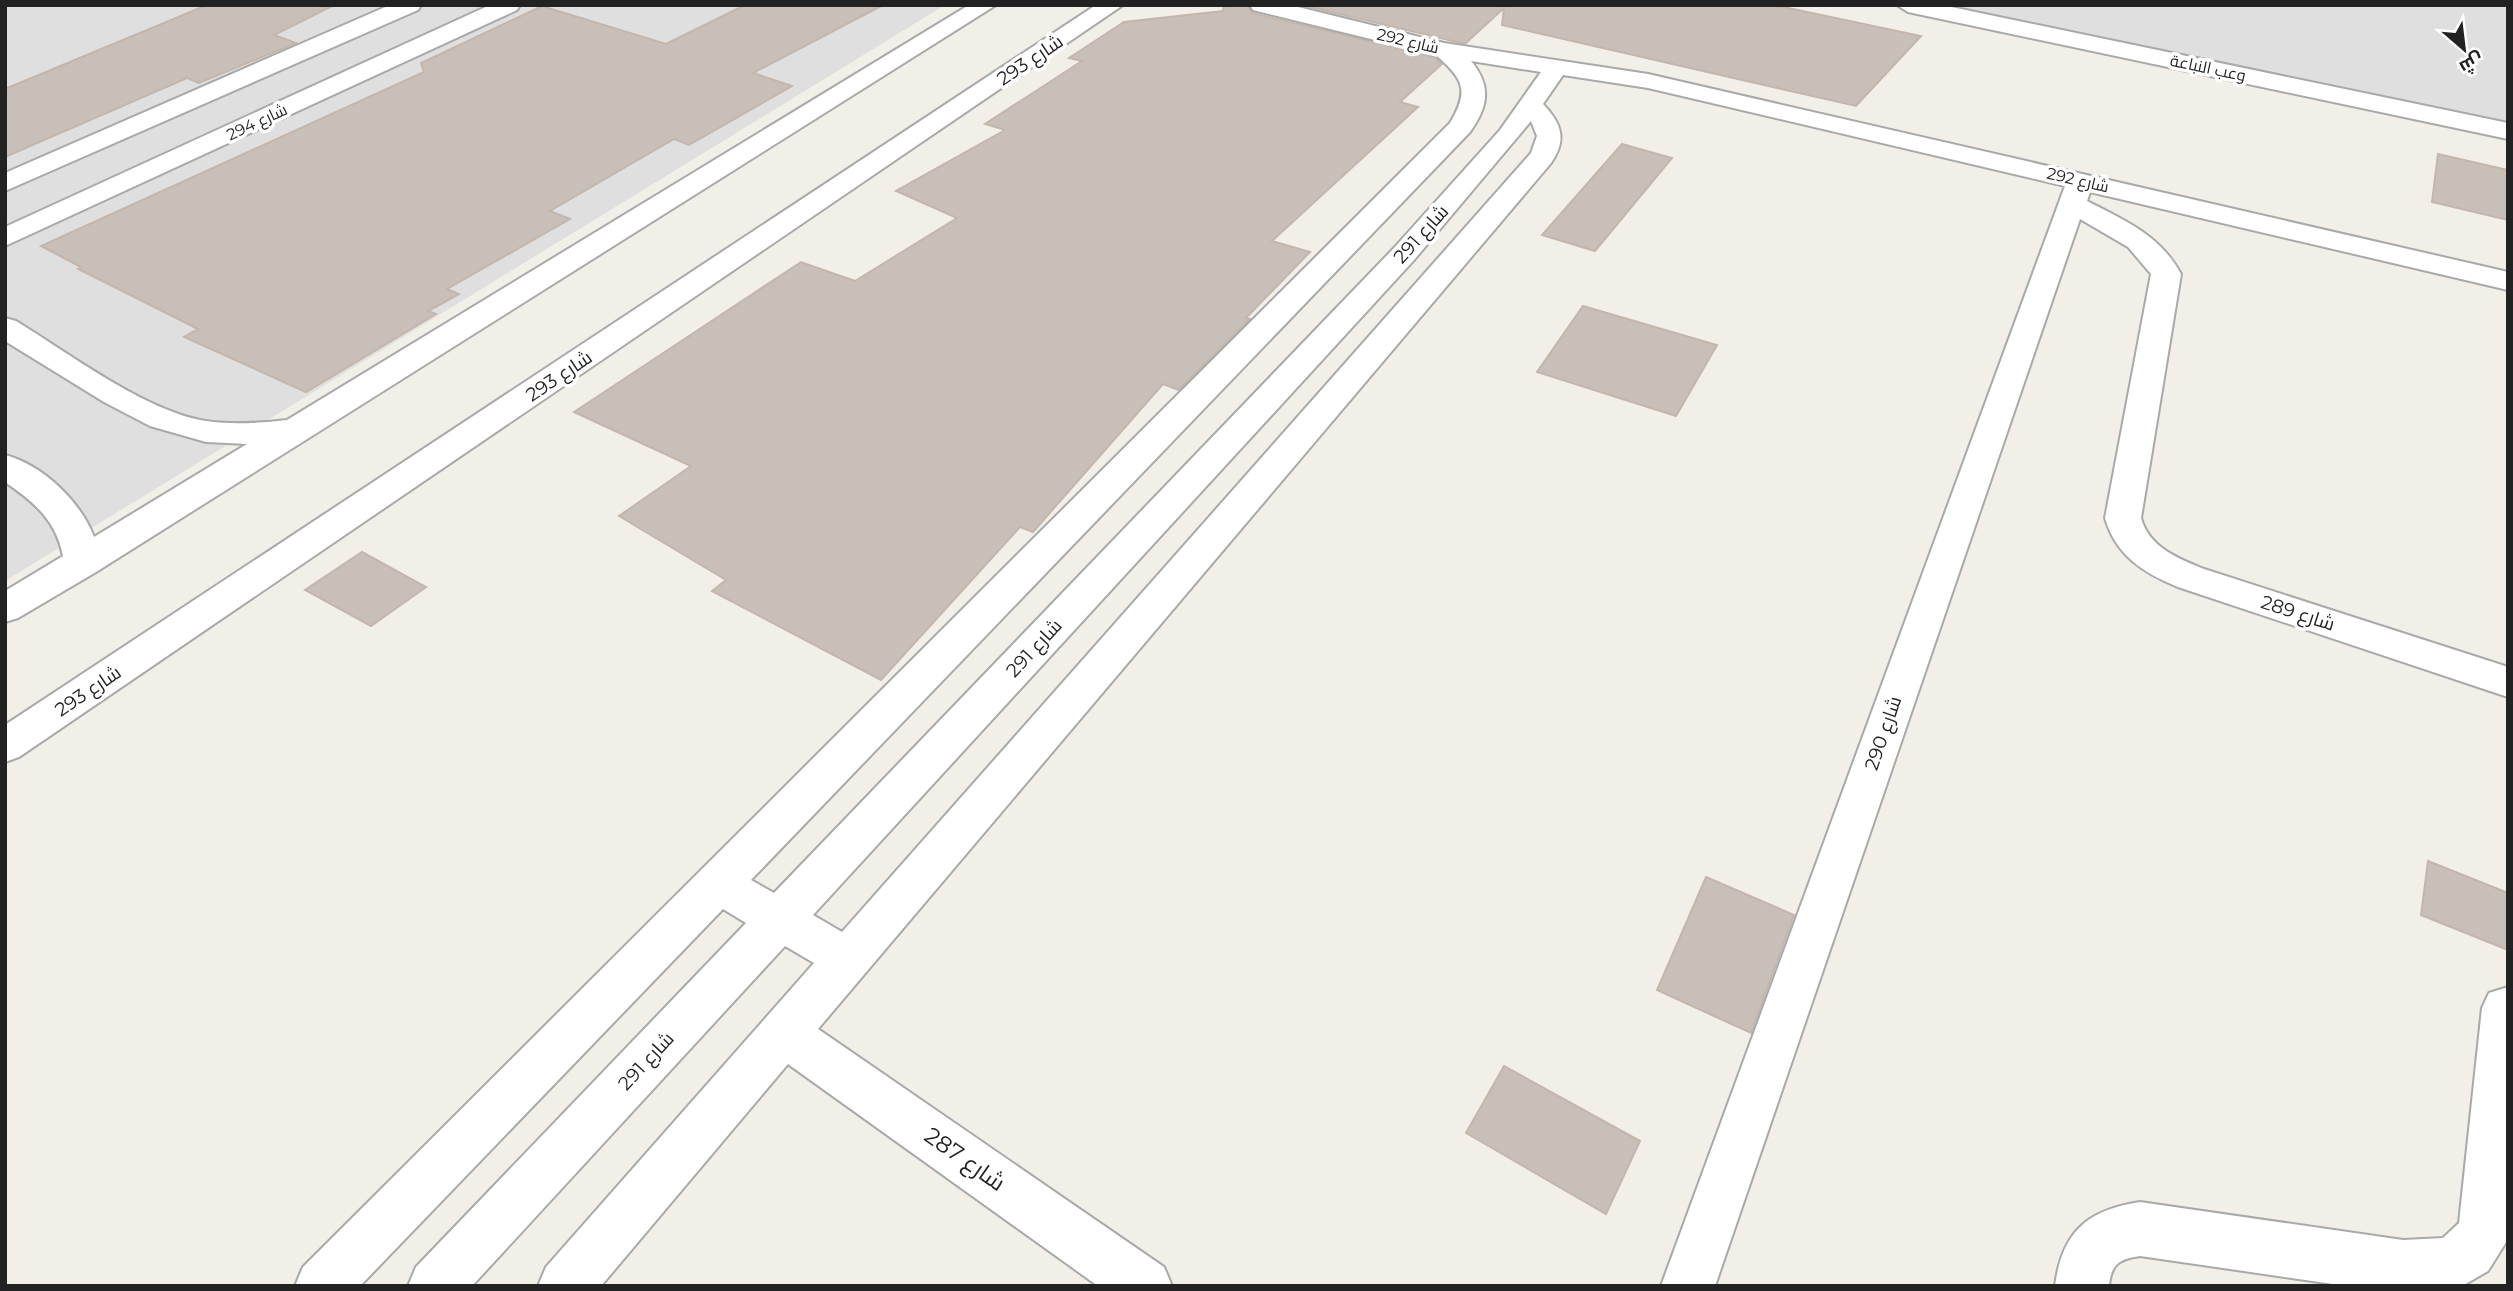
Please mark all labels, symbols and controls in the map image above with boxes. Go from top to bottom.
north arrow [2429,14,2499,84]
street label: شارع 292 [1375,25,1441,59]
street label: شارع 293 [993,30,1069,92]
text: ش [2456,48,2488,79]
street label: وعب النباعة [2168,51,2248,85]
street label: شارع 294 [224,100,291,146]
street label: شارع 292 [2045,164,2111,198]
street label: شارع 291 [1389,200,1455,269]
street label: شارع 293 [522,346,598,408]
street label: شارع 289 [2258,590,2338,638]
street label: شارع 291 [1001,614,1068,683]
street label: شارع 293 [51,661,127,723]
street label: شارع 290 [1860,693,1908,774]
street label: شارع 291 [613,1027,680,1096]
street label: شارع 287 [918,1121,1011,1198]

